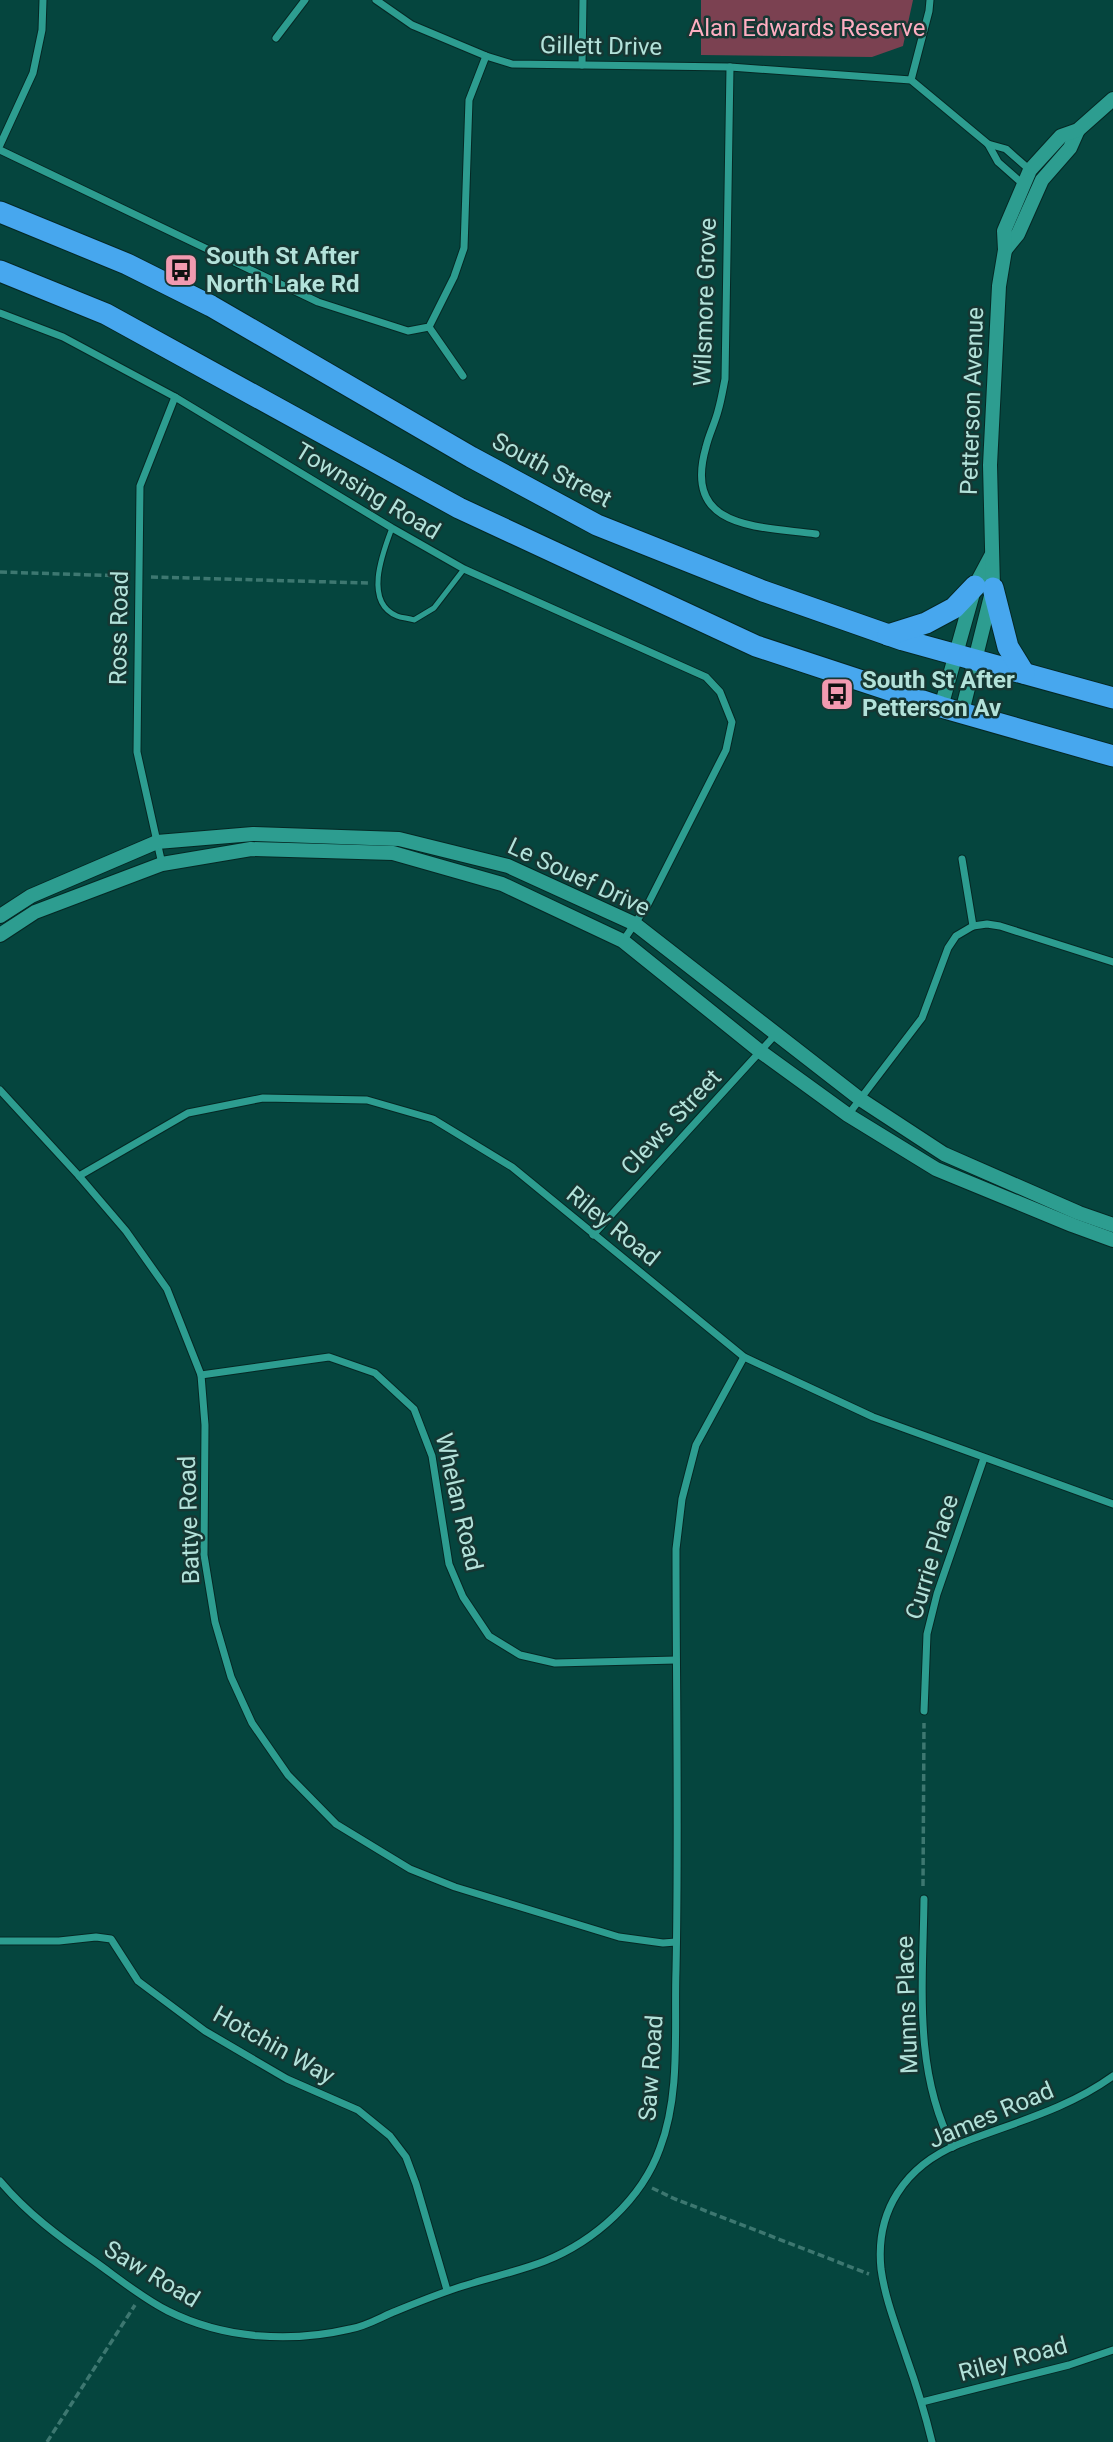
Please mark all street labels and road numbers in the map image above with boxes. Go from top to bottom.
street label: Gillett Drive [540,31,662,61]
street label: Wilsmore Grove [688,217,722,387]
street label: Petterson Avenue [955,307,989,495]
street label: South Street [487,427,617,513]
street label: Townsing Road [290,437,446,545]
street label: Ross Road [104,571,134,685]
street label: Le Souef Drive [503,832,655,922]
street label: Clews Street [615,1063,727,1181]
street label: Riley Road [561,1180,665,1272]
street label: Whelan Road [430,1430,488,1574]
street label: Battye Road [173,1455,205,1585]
street label: Currie Place [900,1491,964,1623]
street label: Munns Place [891,1935,923,2075]
street label: Hotchin Way [208,2000,340,2090]
street label: Saw Road [633,2014,669,2122]
street label: James Road [924,2076,1058,2154]
street label: Saw Road [99,2235,205,2313]
street label: Riley Road [956,2331,1070,2387]

